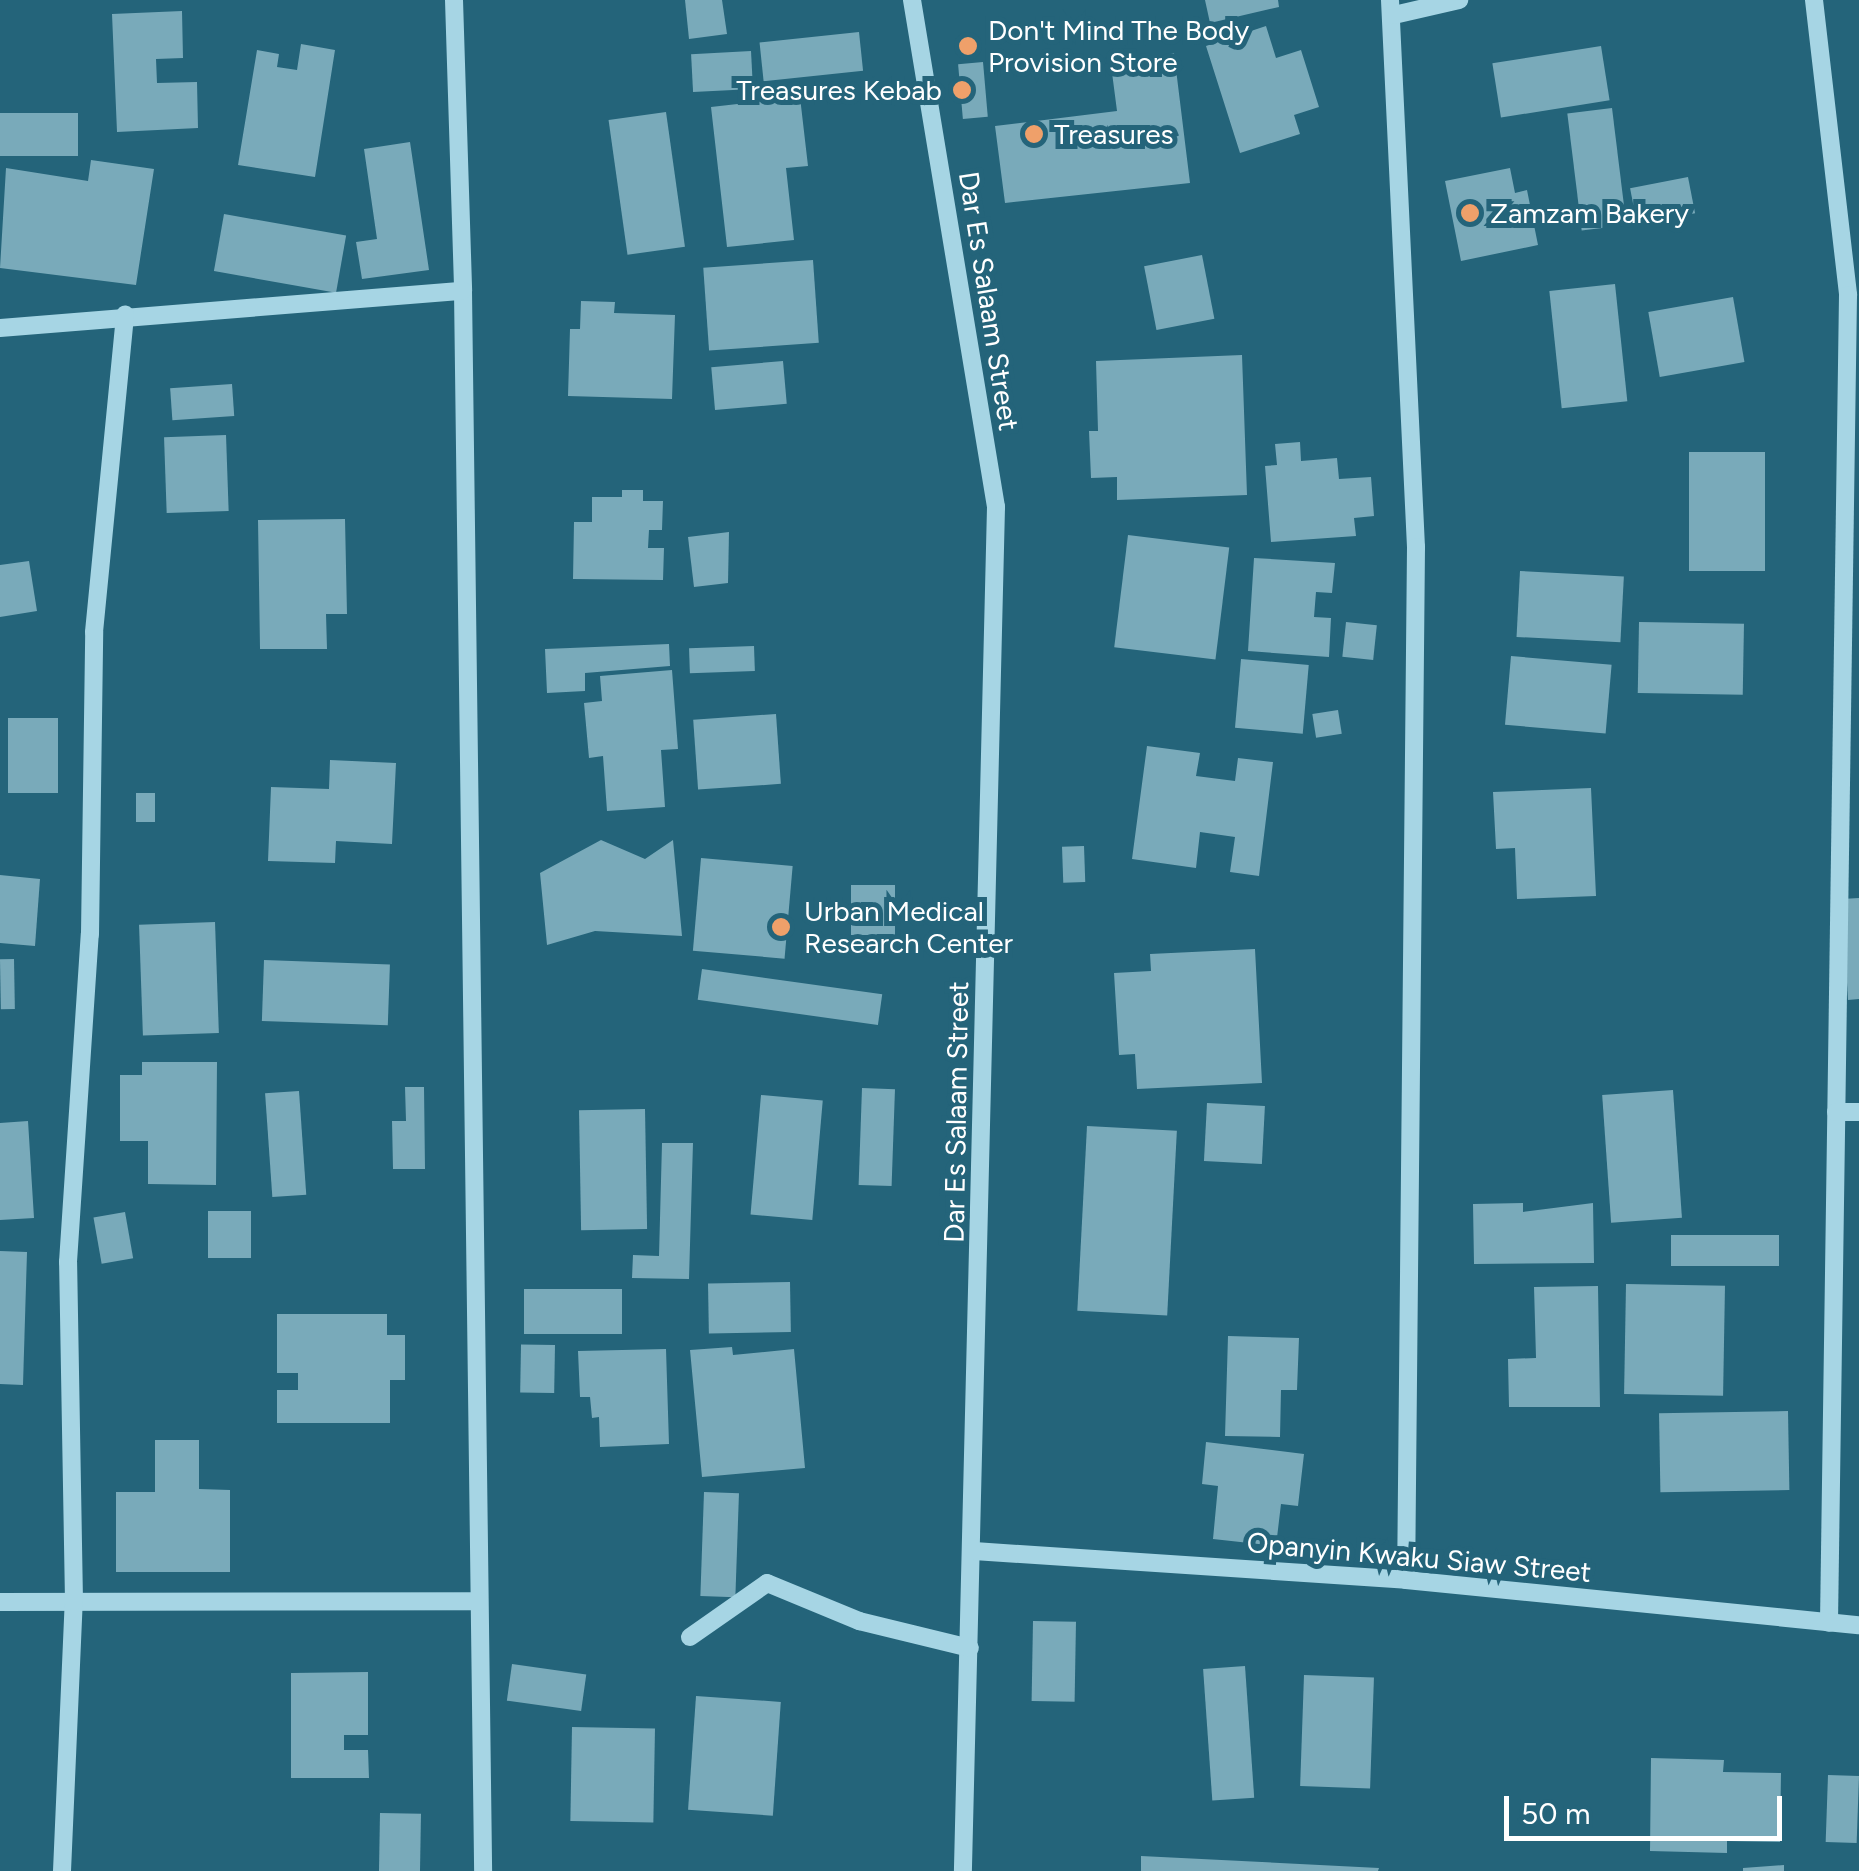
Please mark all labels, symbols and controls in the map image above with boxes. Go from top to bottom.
place label: Don't Mind The Body Provision Store [988,13,1249,79]
marker: Don't Mind The Body Provision Store [957,35,979,57]
place label: Treasures Kebab [736,73,942,107]
marker: Treasures Kebab [951,79,973,101]
place label: Treasures [1054,117,1174,151]
marker: Treasures [1023,123,1045,145]
street label: Dar Es Salaam Street [952,169,1026,433]
place label: Zamzam Bakery [1490,196,1689,230]
marker: Zamzam Bakery [1459,202,1481,224]
place label: Urban Medical Research Center [804,894,1013,960]
marker: Urban Medical Research Center [768,914,794,940]
street label: Dar Es Salaam Street [937,981,975,1243]
street label: Opanyin Kwaku Siaw Street [1245,1525,1593,1589]
scale bar [1509,1776,1786,1838]
text: 50 m [1521,1795,1590,1832]

